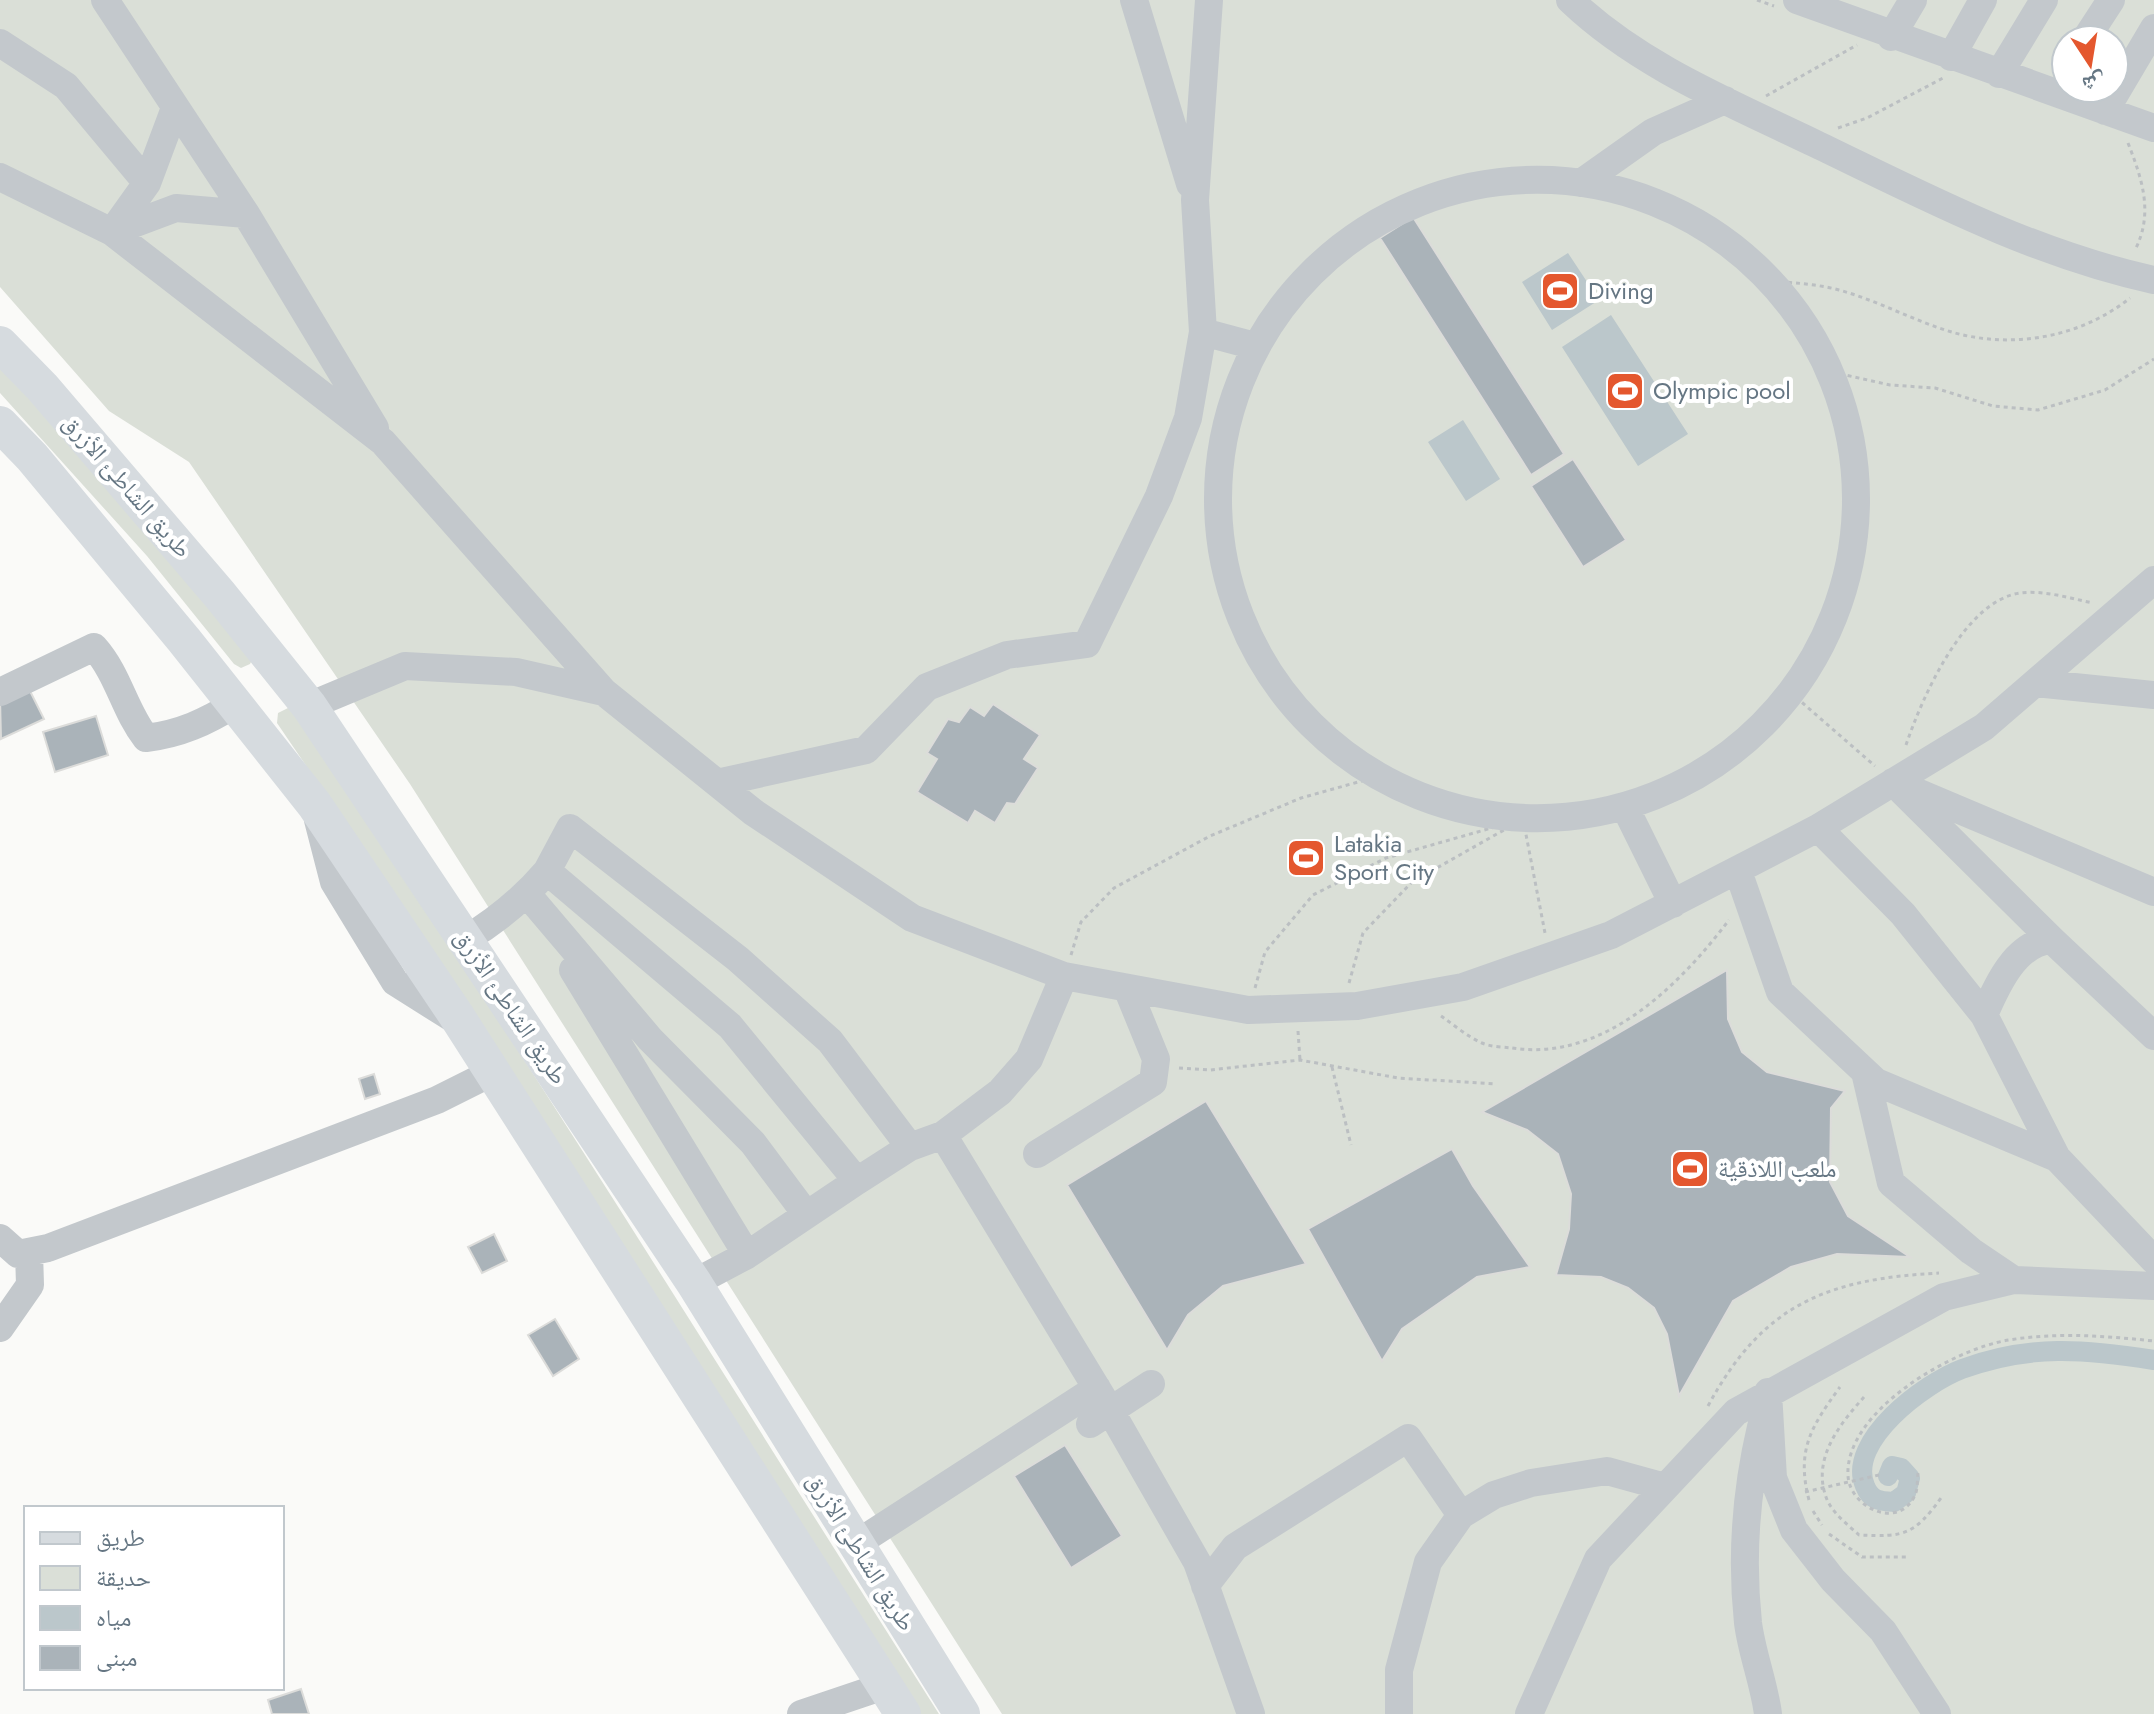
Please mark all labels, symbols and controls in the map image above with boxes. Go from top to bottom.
north arrow [2050,24,2130,104]
text: ش [2079,65,2109,102]
sports icon: Diving [1539,270,1581,312]
place label: Diving [1588,273,1654,308]
sports icon: Olympic pool [1604,370,1646,412]
place label: Olympic pool [1653,373,1791,408]
street label: طريق الشاطئ الأزرق [55,406,200,565]
place label: Latakia Sport City [1334,826,1435,889]
sports icon: Latakia Sport City [1285,837,1327,879]
street label: طريق الشاطئ الأزرق [446,922,576,1091]
sports icon: ملعب اللاذقية [1669,1148,1711,1190]
place label: ملعب اللاذقية [1718,1151,1837,1186]
street label: طريق الشاطئ الأزرق [799,1466,924,1638]
legend [24,1506,284,1690]
text: طريق [96,1520,145,1555]
text: حديقة [96,1560,151,1595]
text: مياه [96,1600,131,1635]
text: مبنى [96,1640,137,1675]

